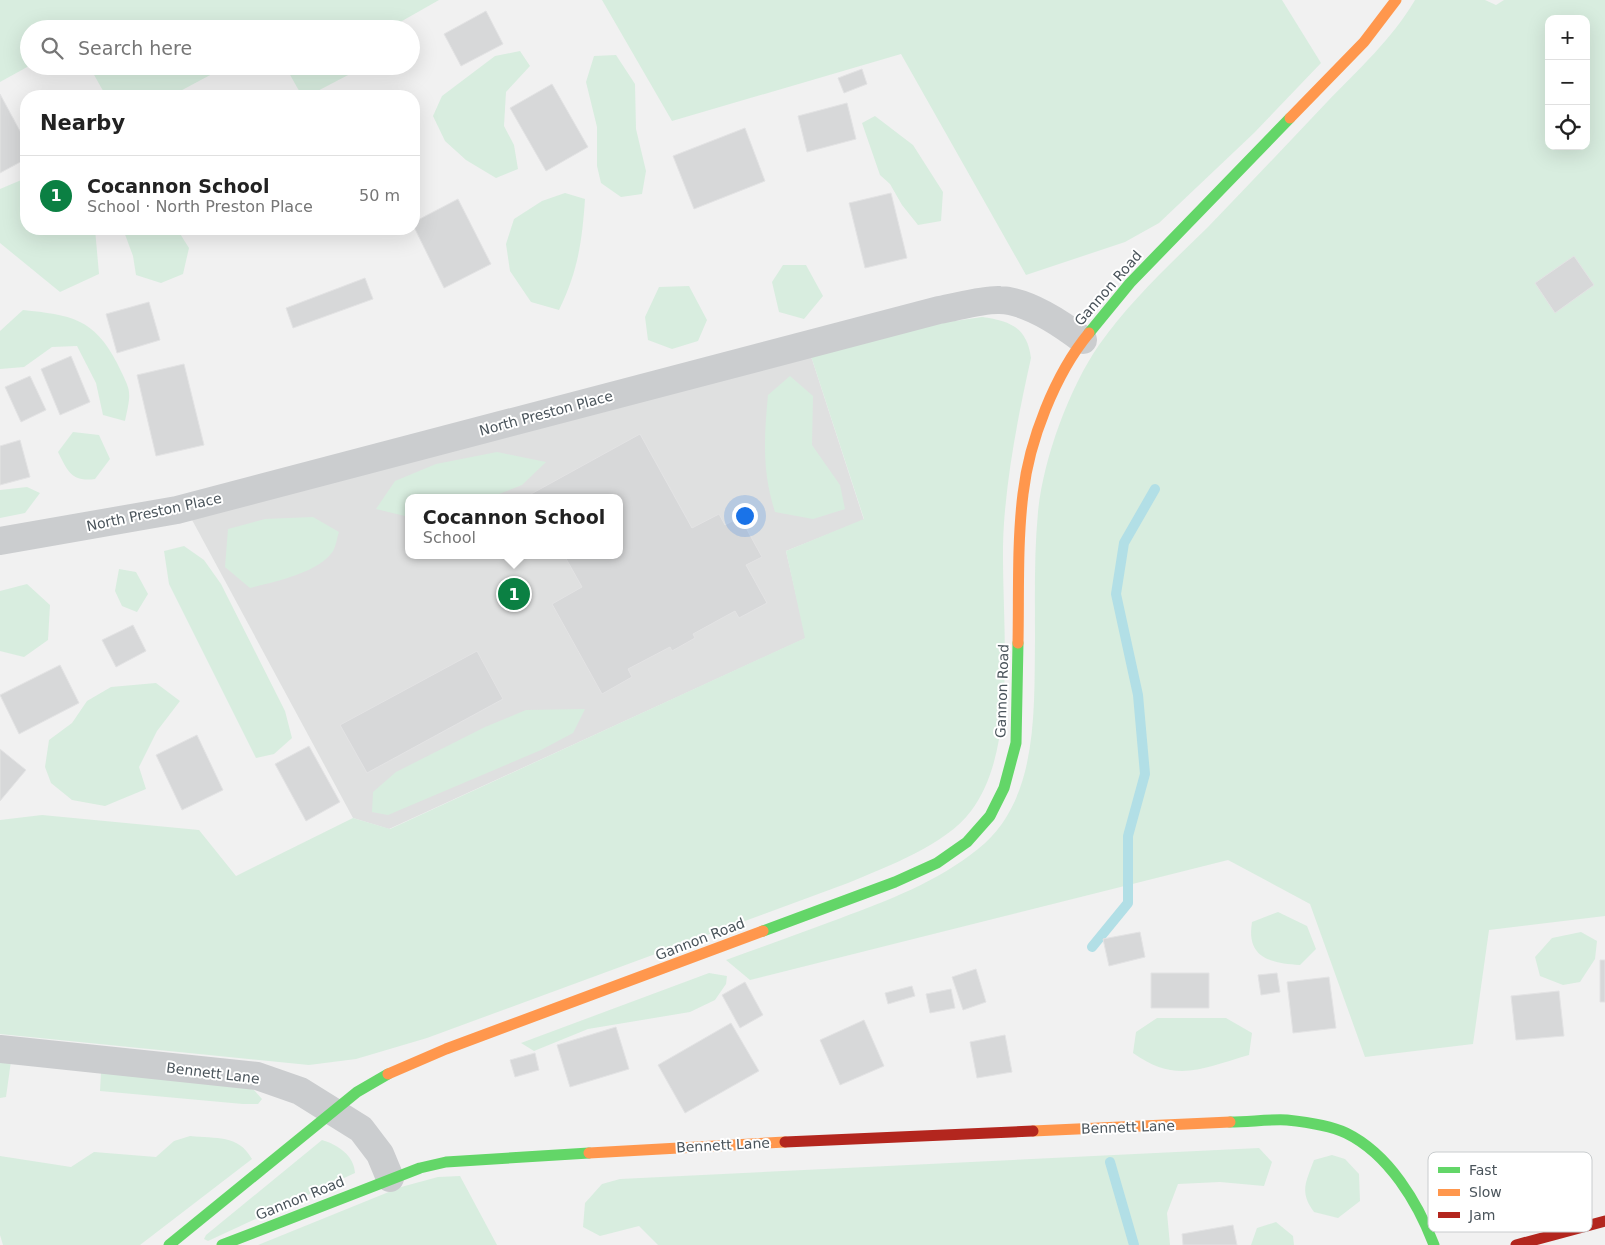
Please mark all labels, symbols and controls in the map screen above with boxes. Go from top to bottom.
map controls [1545,15,1590,150]
button: + [1545,15,1590,60]
search box [20,20,420,75]
icon: search [38,34,66,62]
text: Search here [78,37,192,59]
button: − [1545,60,1590,105]
button: locate [1545,105,1590,150]
text: Nearby [40,111,125,135]
text: Cocannon School [87,175,269,197]
text: 1 [50,186,62,205]
text: 50 m [359,186,400,205]
text: School · North Preston Place [87,197,313,216]
street label: Gannon Road [1071,247,1145,329]
street label: North Preston Place [477,387,615,439]
street label: North Preston Place [85,490,223,534]
popup [405,494,623,559]
your location [732,503,758,529]
text: Cocannon School [423,506,605,528]
text: School [423,528,476,547]
pin: 1 [498,575,530,613]
street label: Gannon Road [992,644,1012,738]
street label: Gannon Road [653,915,747,963]
street label: Bennett Lane [165,1059,261,1087]
street label: Bennett Lane [1081,1117,1175,1137]
street label: Bennett Lane [676,1135,770,1155]
legend [1428,1152,1592,1232]
text: Fast [1469,1162,1498,1178]
street label: Gannon Road [253,1173,347,1223]
text: Slow [1469,1184,1502,1200]
text: Jam [1468,1207,1495,1223]

